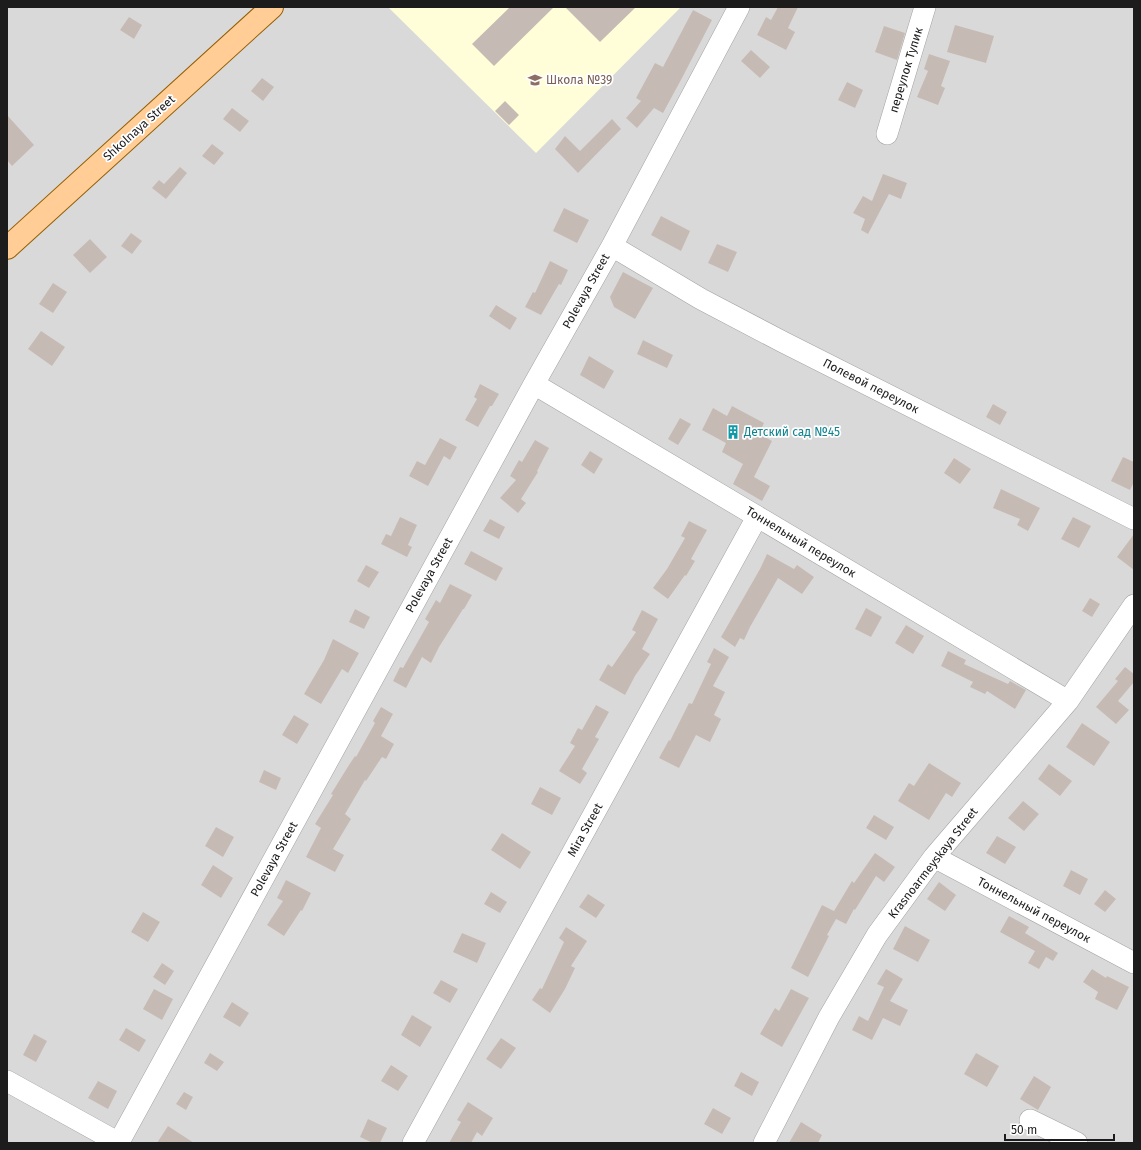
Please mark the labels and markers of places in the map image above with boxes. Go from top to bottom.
school or university icon: Школа №39 [527,72,543,88]
place label: Школа №39 [546,73,612,87]
building icon: Детский сад №45 [725,424,741,440]
place label: Детский сад №45 [743,425,840,439]

